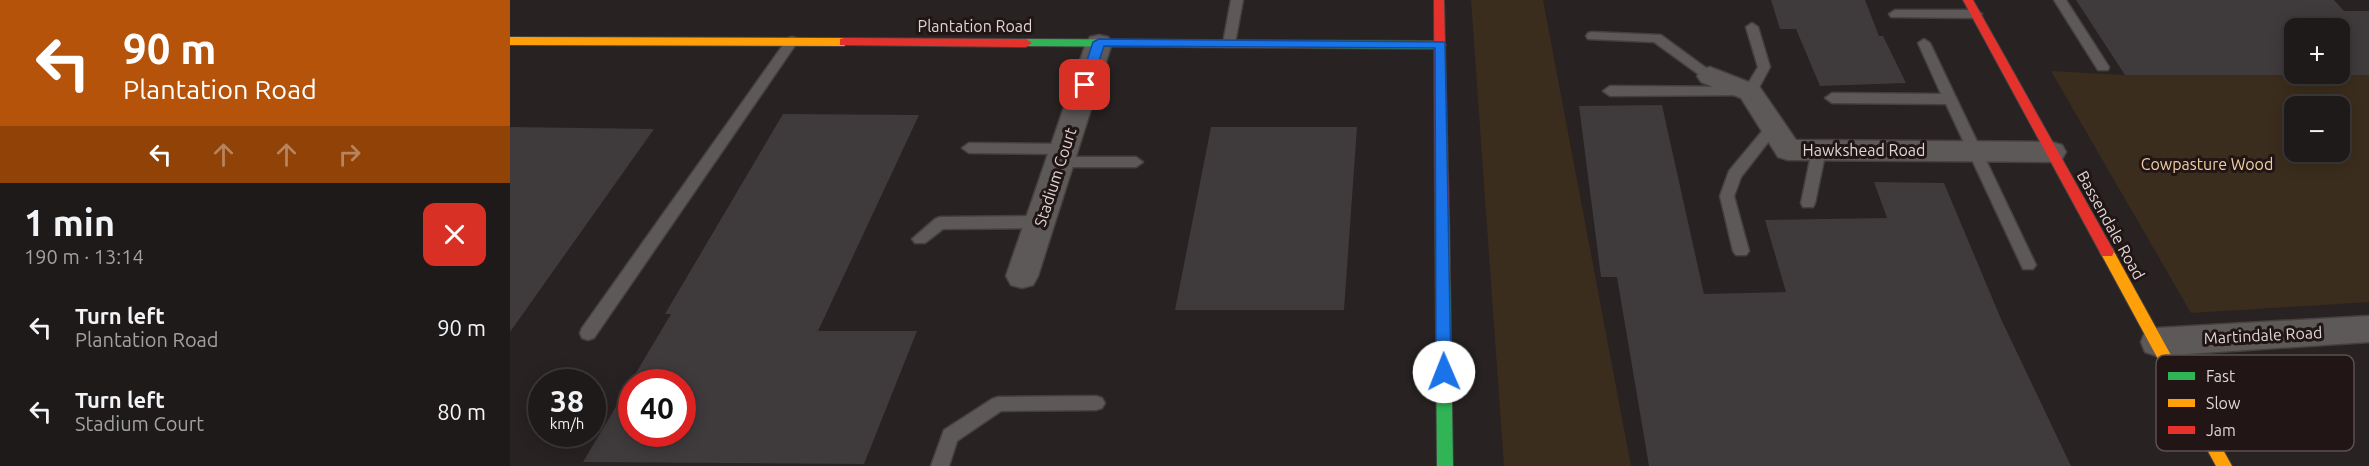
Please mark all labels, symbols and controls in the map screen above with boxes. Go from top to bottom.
street label: Plantation Road [918,17,1032,35]
map controls [2284,18,2350,162]
button: + [2284,18,2350,84]
icon: left [24,24,102,102]
text: 90 m [123,25,217,72]
pin [1059,59,1110,110]
icon: arrive [1068,68,1101,101]
text: Plantation Road [123,74,317,104]
button: − [2284,96,2350,162]
street label: Stadium Court [1030,124,1080,229]
icon: left [144,138,177,171]
icon: ahead [207,138,240,171]
icon: ahead [270,138,303,171]
icon: right [333,138,366,171]
street label: Hawkshead Road [1803,141,1925,159]
park label: Cowpasture Wood [2141,155,2273,173]
street label: Bassendale Road [2074,168,2148,282]
text: 1 min [24,202,115,243]
button: close [423,203,486,266]
text: 190 m · 13:14 [24,245,144,268]
text: Turn left [75,303,165,328]
icon: left [24,311,57,344]
text: 90 m [437,315,486,340]
street label: Martindale Road [2203,323,2323,347]
text: Plantation Road [75,328,219,351]
position arrow [1412,340,1476,404]
legend [2156,355,2354,451]
text: Fast [2206,367,2236,385]
speed limit sign: 40 [618,369,696,447]
text: 38 [550,384,584,418]
text: Turn left [75,387,165,412]
text: Slow [2206,394,2241,412]
icon: left [24,395,57,428]
text: 80 m [437,399,486,424]
text: Stadium Court [75,412,204,435]
text: km/h [550,415,584,432]
text: Jam [2206,421,2236,439]

